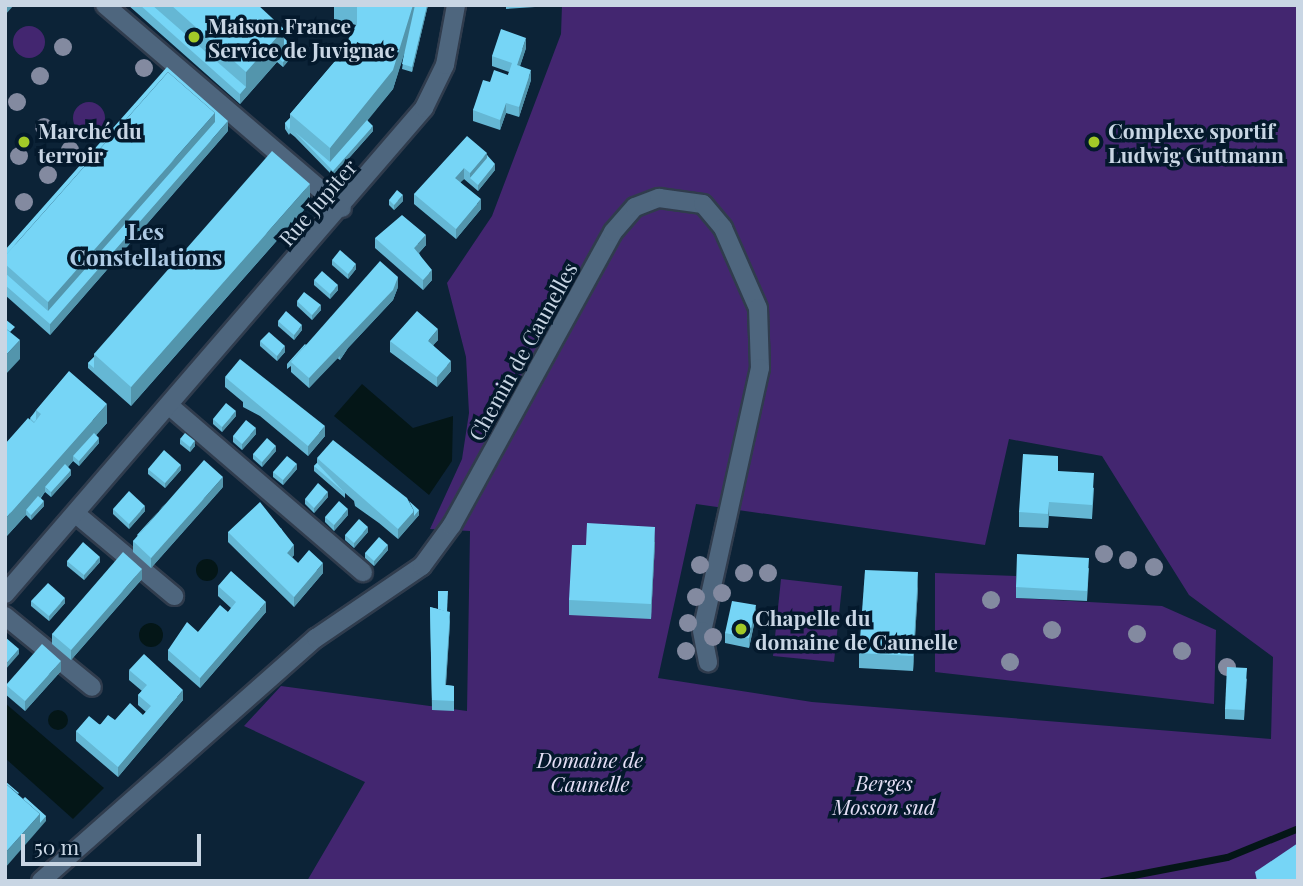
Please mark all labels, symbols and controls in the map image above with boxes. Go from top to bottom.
place label: Maison France Service de Juvignac [208,12,395,62]
marker: Maison France Service de Juvignac [186,29,202,45]
place label: Marché du terroir [38,117,142,167]
place label: Complexe sportif Ludwig Guttmann [1108,117,1284,167]
marker: Marché du terroir [16,134,32,150]
marker: Complexe sportif Ludwig Guttmann [1086,134,1102,150]
street label: Rue Jupiter [273,154,361,250]
district label: Les Constellations [69,217,223,271]
street label: Chemin de Caunelles [462,257,582,445]
place label: Chapelle du domaine de Caunelle [755,604,958,654]
marker: Chapelle du domaine de Caunelle [733,621,749,637]
park label: Domaine de Caunelle [537,746,643,796]
park label: Berges Mosson sud [833,769,935,819]
scale bar [24,820,205,864]
text: 50 m [34,832,79,860]

